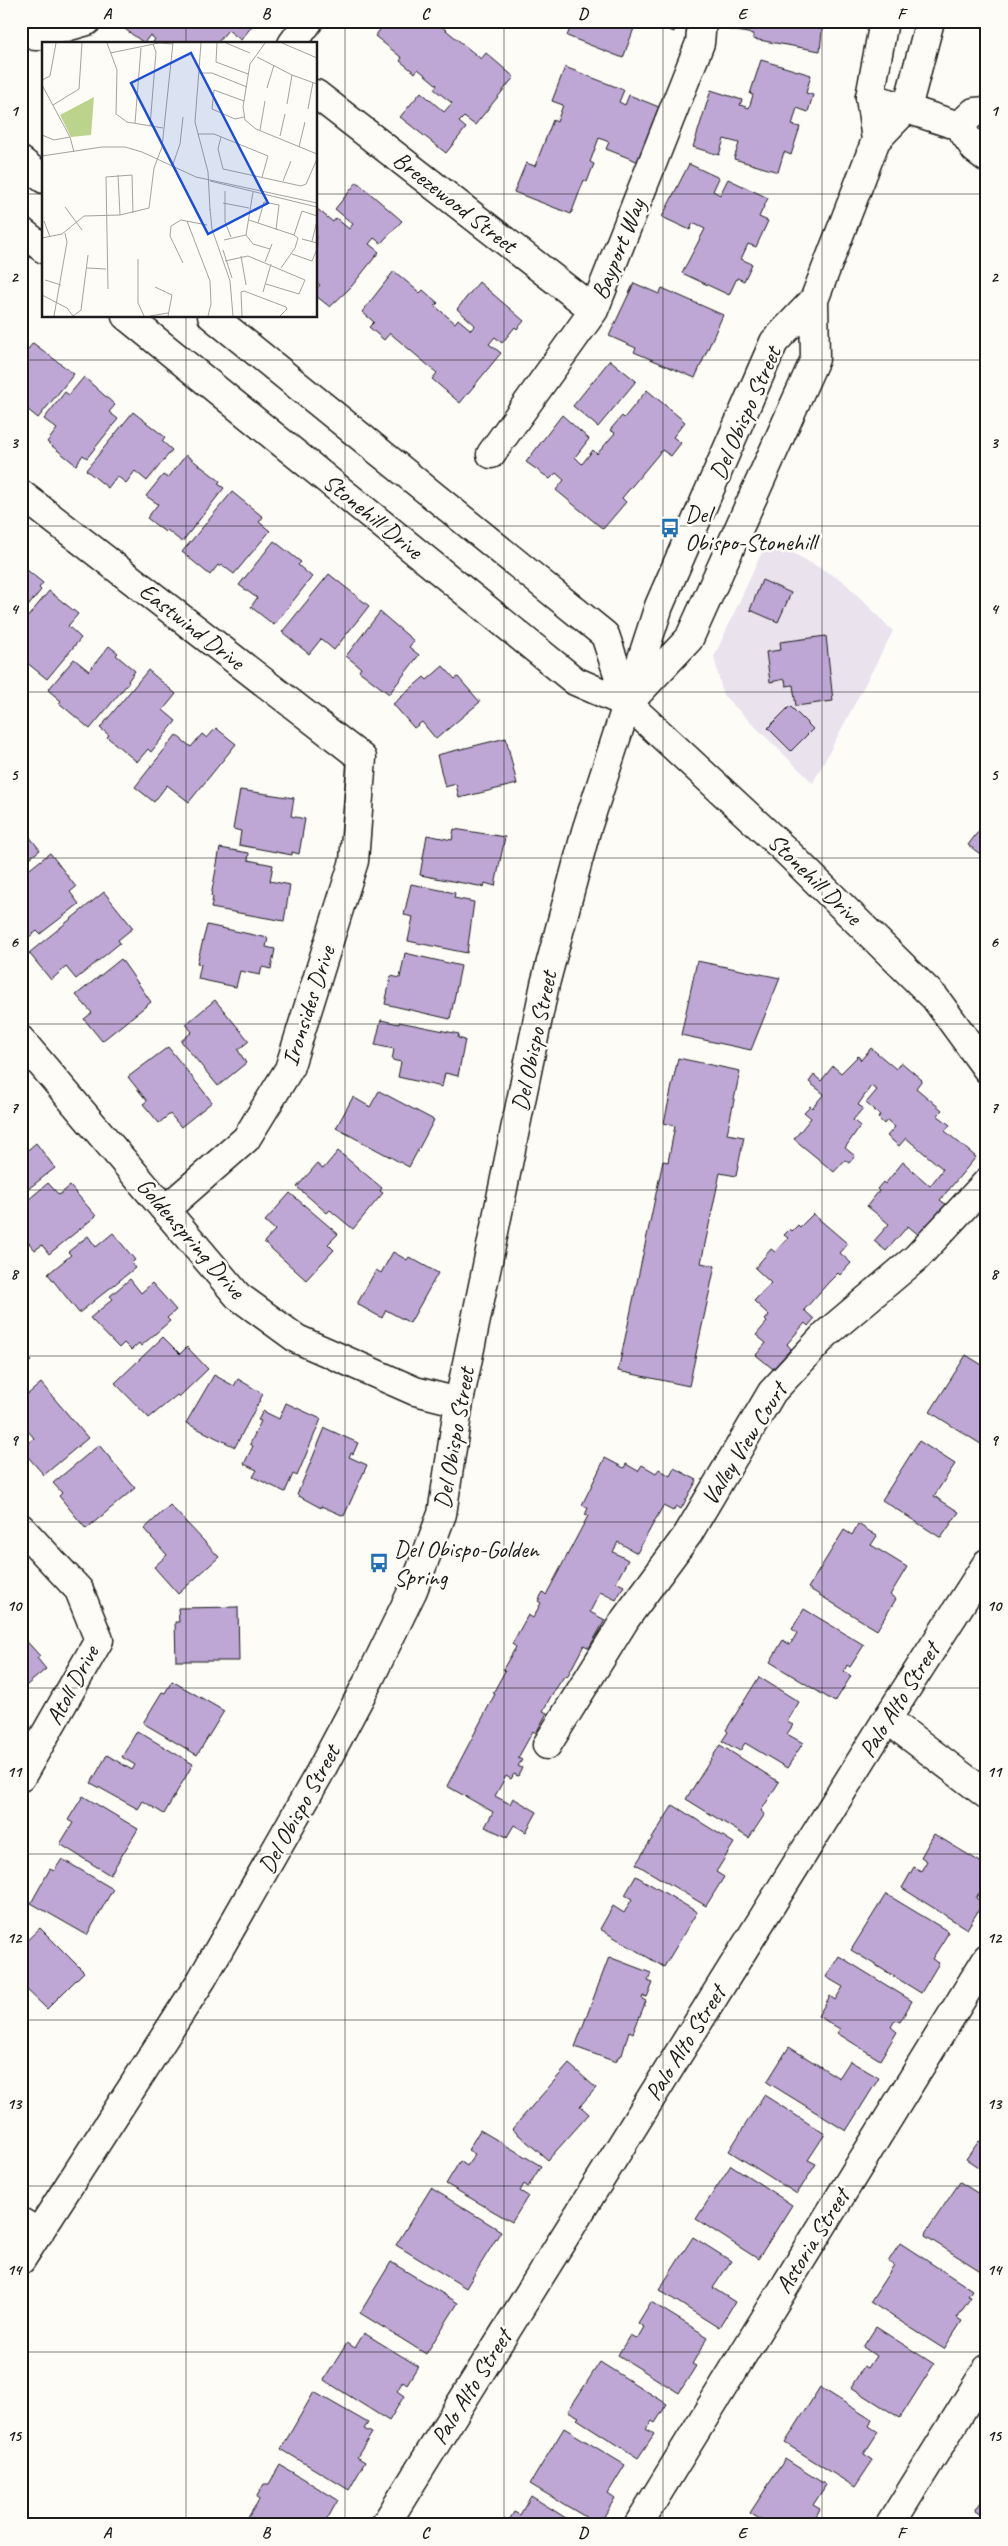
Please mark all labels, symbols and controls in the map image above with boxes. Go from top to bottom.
text: A [103,4,113,24]
text: B [262,4,272,24]
text: C [421,4,431,24]
text: D [578,4,589,24]
text: E [738,4,749,24]
text: F [897,4,908,24]
inset map [42,42,318,318]
text: 1 [10,101,19,121]
text: 1 [990,101,999,121]
street label: Breezewood Street [387,144,524,261]
street label: Bayport Way [584,193,652,304]
text: 2 [10,267,19,287]
text: 2 [990,267,999,287]
street label: Del Obispo Street [702,340,788,484]
text: 3 [10,433,19,453]
text: 3 [990,433,999,453]
street label: Stonehill Drive [317,467,431,567]
place label: Del Obispo-Stonehill [685,499,820,557]
bus stop icon: Del Obispo-Stonehill [659,517,681,539]
street label: Eastwind Drive [134,576,252,678]
text: 4 [10,599,19,619]
text: 4 [990,599,999,619]
text: 5 [11,765,20,785]
text: 5 [991,765,1000,785]
street label: Stonehill Drive [762,827,870,933]
text: 6 [10,932,19,952]
text: 6 [990,932,999,952]
street label: Ironsides Drive [275,940,342,1070]
street label: Del Obispo Street [505,966,564,1114]
text: 7 [10,1098,19,1118]
text: 7 [990,1098,999,1118]
street label: Goldenspring Drive [130,1171,253,1306]
text: 8 [10,1264,19,1284]
text: 8 [990,1264,999,1284]
street label: Del Obispo Street [427,1363,481,1511]
street label: Valley View Court [695,1375,795,1511]
text: 9 [10,1430,19,1450]
text: 9 [990,1430,999,1450]
place label: Del Obispo-Golden Spring [394,1534,540,1592]
bus stop icon: Del Obispo-Golden Spring [368,1552,390,1574]
text: 10 [7,1596,23,1616]
text: 10 [987,1596,1003,1616]
street label: Palo Alto Street [852,1635,948,1763]
street label: Atoll Drive [39,1638,106,1730]
street label: Del Obispo Street [251,1738,348,1878]
text: 11 [7,1762,23,1782]
text: 11 [987,1762,1003,1782]
text: 12 [7,1928,23,1948]
text: 12 [987,1928,1003,1948]
street label: Palo Alto Street [638,1978,734,2106]
text: 13 [7,2094,23,2114]
text: 13 [987,2094,1003,2114]
street label: Astoria Street [768,2181,857,2299]
text: 14 [7,2260,23,2280]
text: 14 [987,2260,1003,2280]
street label: Palo Alto Street [424,2322,520,2450]
text: 15 [7,2426,23,2446]
text: 15 [987,2426,1003,2446]
text: A [103,2523,113,2543]
text: B [262,2523,272,2543]
text: C [421,2523,431,2543]
text: D [578,2523,589,2543]
text: E [738,2523,749,2543]
text: F [897,2523,908,2543]

